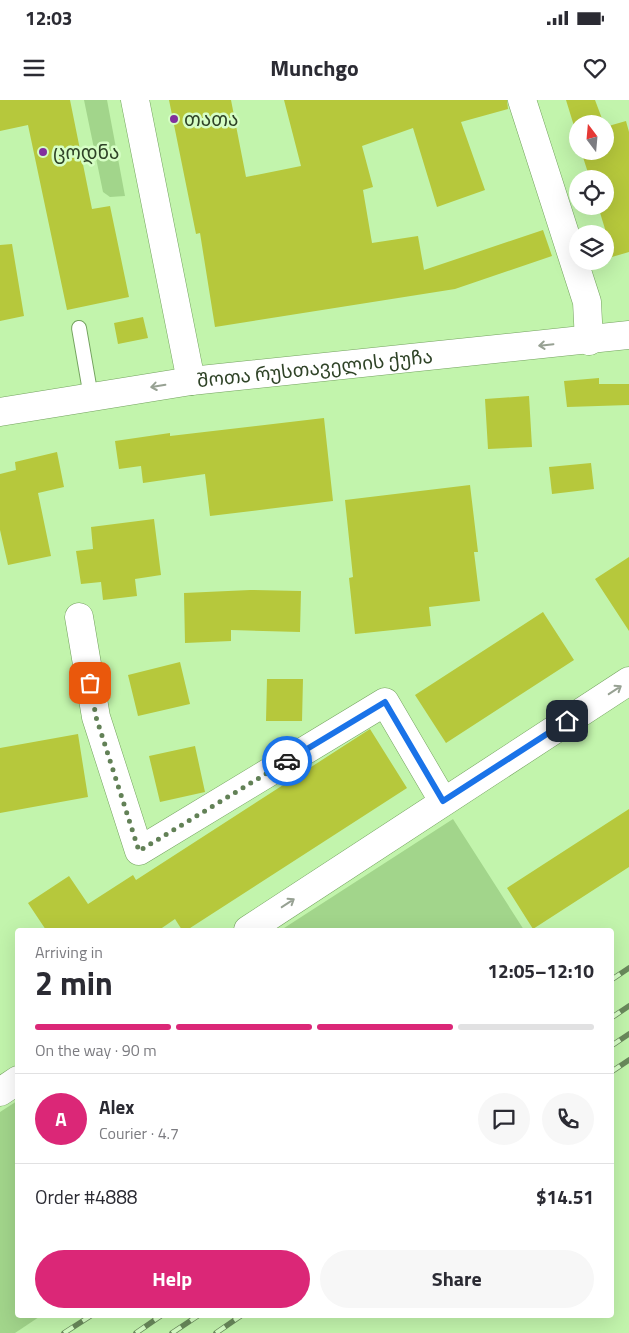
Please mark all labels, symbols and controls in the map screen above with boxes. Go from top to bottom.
text: 12:03 [25,3,72,32]
text: Munchgo [270,51,359,85]
icon: menu [20,54,48,82]
icon: heart [581,54,609,82]
place label: თათა [184,104,238,133]
marker: თათა [168,113,180,125]
north arrow [569,115,614,160]
map controls [569,115,614,270]
place label: ცოდნა [53,137,120,166]
marker: ცოდნა [37,146,49,158]
button: locate [569,170,614,215]
button: layers [569,225,614,270]
one-way arrow [538,340,554,350]
street label: შოთა რუსთაველის ქუჩა [196,341,434,394]
one-way arrow [150,382,166,392]
pin [69,662,111,704]
icon: bag [76,669,104,697]
one-way arrow [608,685,622,695]
pin [546,700,588,742]
icon: home [553,707,581,735]
courier [262,736,312,786]
icon: car [273,747,301,775]
one-way arrow [281,898,295,908]
text: Arriving in [35,940,103,964]
text: 12:05–12:10 [487,956,594,985]
text: 2 min [35,959,113,1007]
text: On the way · 90 m [35,1038,157,1062]
text: Alex [99,1092,134,1121]
button: chat [478,1093,530,1145]
button: phone [542,1093,594,1145]
text: A [55,1104,67,1133]
text: Courier · 4.7 [99,1121,179,1145]
text: Order #4888 [35,1182,137,1211]
text: $14.51 [536,1182,594,1211]
button: Help [35,1250,310,1308]
button: Share [320,1250,594,1308]

